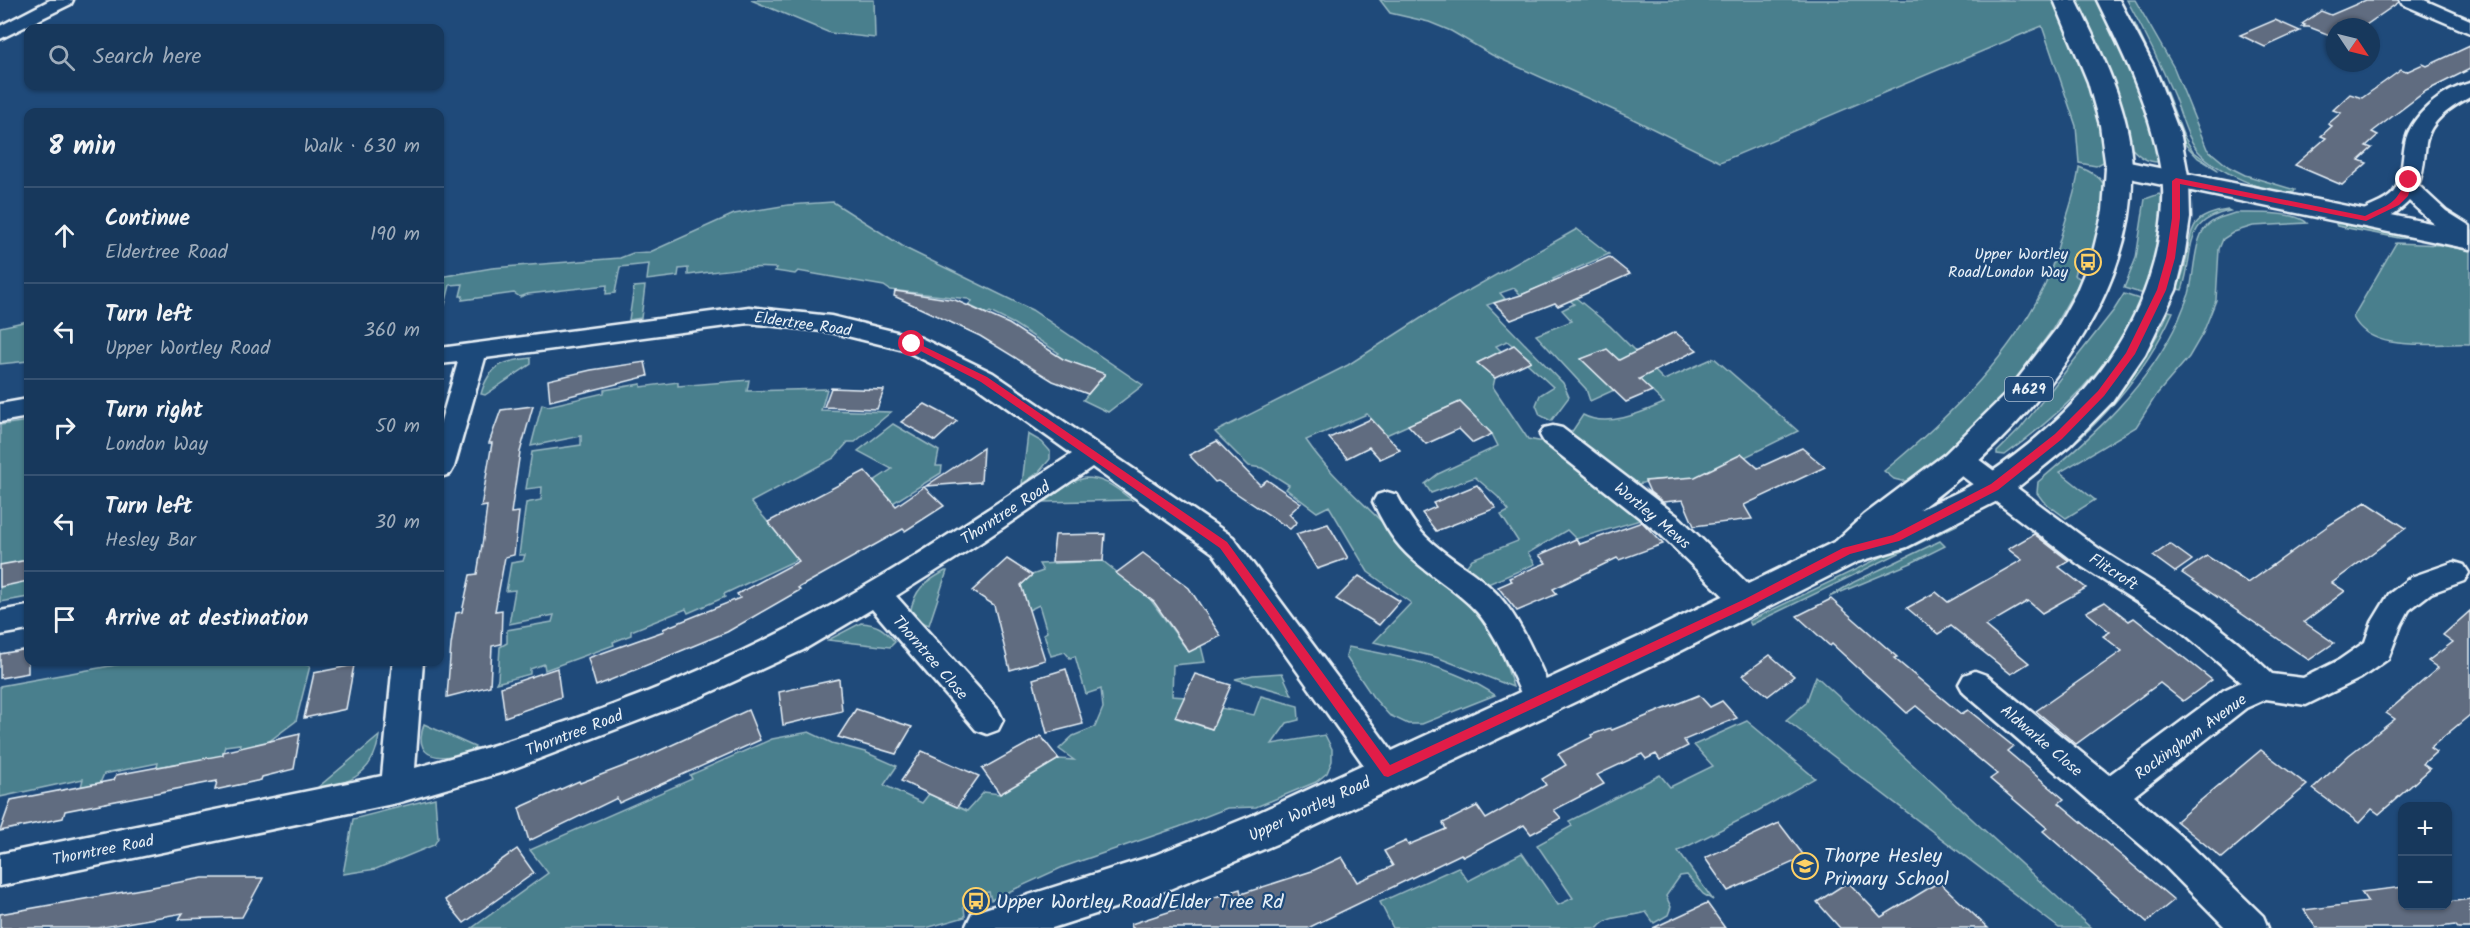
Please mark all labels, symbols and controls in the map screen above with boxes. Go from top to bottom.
north arrow [2326,18,2380,72]
search box [24,24,444,90]
text: Search here [93,40,201,75]
icon: search [45,41,78,74]
text: 8 min [48,126,116,168]
text: Walk · 630 m [303,131,420,163]
route end [2395,166,2421,192]
text: Continue [105,202,190,237]
icon: ahead [48,219,81,252]
text: 190 m [370,219,420,251]
text: Eldertree Road [105,237,228,269]
place label: Upper Wortley Road/London Way [1948,242,2068,285]
bus stop icon: Upper Wortley Road/London Way [2073,247,2103,277]
text: Turn left [105,298,192,333]
street label: Eldertree Road [752,305,854,344]
icon: left [48,315,81,348]
text: 360 m [364,315,420,347]
route start [898,330,924,356]
text: Upper Wortley Road [105,333,270,365]
road number: A629 [2005,377,2053,401]
text: Turn right [105,394,203,429]
icon: right [48,411,81,444]
text: 50 m [375,411,420,443]
text: London Way [105,429,208,461]
street label: Thorntree Road [956,474,1056,552]
street label: Wortley Mews [1608,476,1696,556]
text: Turn left [105,490,192,525]
icon: left [48,507,81,540]
text: 30 m [375,507,420,539]
text: Hesley Bar [105,525,196,557]
street label: Flitcroft [2084,547,2143,598]
text: Arrive at destination [105,602,308,637]
icon: arrive [48,603,81,636]
street label: Thorntree Close [886,610,974,706]
street label: Rockingham Avenue [2130,688,2252,787]
street label: Aldwarke Close [1994,699,2088,783]
street label: Thorntree Road [522,703,628,763]
street label: Upper Wortley Road [1244,770,1376,849]
map controls [2398,802,2452,910]
button: + [2398,802,2452,856]
street label: Thorntree Road [51,828,157,873]
place label: Thorpe Hesley Primary School [1824,841,1949,896]
school or university icon: Thorpe Hesley Primary School [1790,851,1820,881]
button: − [2398,856,2452,910]
bus stop icon: Upper Wortley Road/Elder Tree Rd [961,886,991,916]
place label: Upper Wortley Road/Elder Tree Rd [996,887,1284,919]

